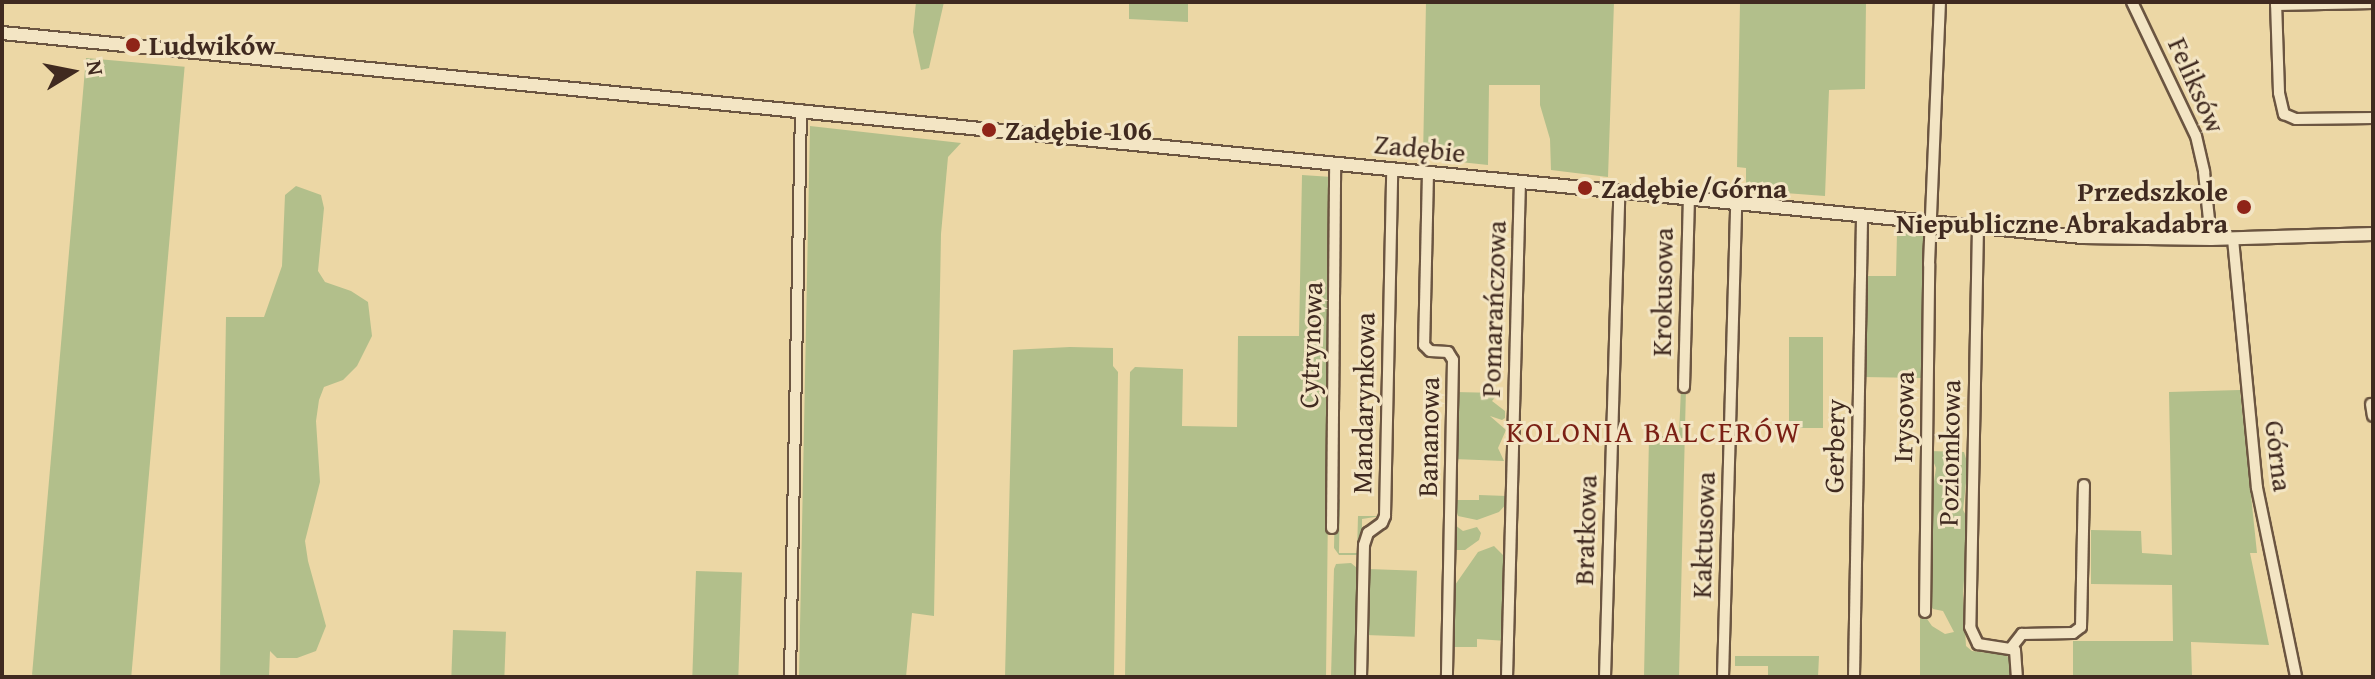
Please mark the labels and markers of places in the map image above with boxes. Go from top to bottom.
place label: Ludwików [149,28,276,62]
marker: Ludwików [124,36,142,54]
place label: Zadębie 106 [1005,113,1152,147]
marker: Zadębie 106 [980,121,998,139]
place label: Zadębie/Górna [1601,171,1787,205]
place label: Przedszkole Niepubliczne Abrakadabra [1896,174,2228,240]
marker: Zadębie/Górna [1576,179,1594,197]
marker: Przedszkole Niepubliczne Abrakadabra [2235,198,2253,216]

